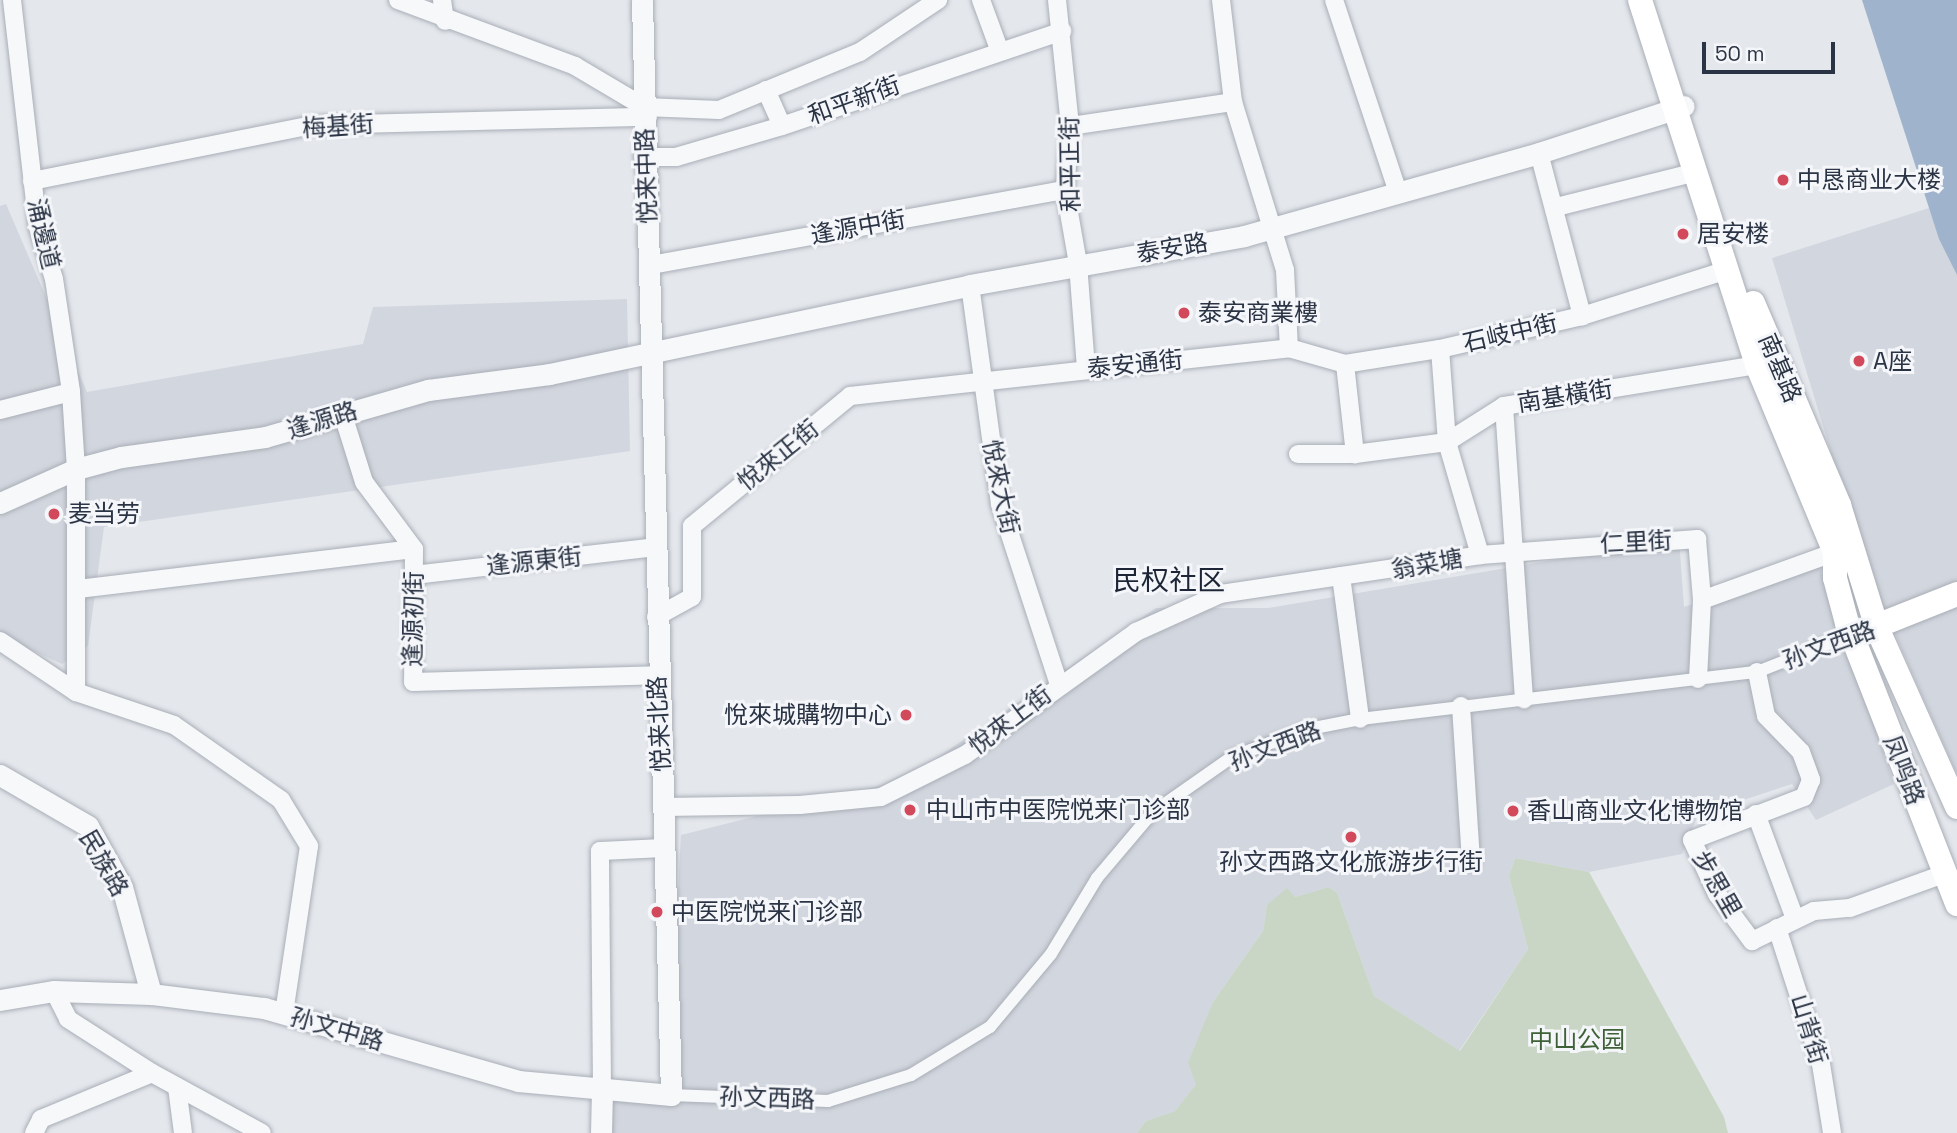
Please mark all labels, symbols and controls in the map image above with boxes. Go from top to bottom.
scale bar [1705,28,1838,72]
text: 50 m [1715,40,1765,67]
street label: 和平新街 [804,70,904,130]
street label: 梅基街 [301,109,375,143]
street label: 和平正街 [1055,116,1085,212]
street label: 悦来中路 [630,128,662,224]
place label: 中恳商业大楼 [1797,166,1941,194]
marker: 中恳商业大楼 [1775,172,1791,188]
street label: 涌邊道 [22,196,66,272]
street label: 逢源中街 [808,204,908,250]
place label: 居安楼 [1697,220,1769,248]
marker: 居安楼 [1675,226,1691,242]
street label: 泰安路 [1134,228,1210,268]
place label: 泰安商業樓 [1198,299,1318,327]
marker: 泰安商業樓 [1176,305,1192,321]
street label: 石岐中街 [1460,308,1560,358]
street label: 南基路 [1753,329,1807,407]
street label: 泰安通街 [1086,345,1184,383]
place label: A座 [1873,347,1912,375]
marker: A座 [1851,353,1867,369]
street label: 南基橫街 [1515,374,1615,418]
street label: 逢源路 [283,396,361,444]
street label: 悅來正街 [732,414,824,496]
street label: 悅來大街 [977,437,1025,537]
place label: 麦当劳 [68,500,140,528]
marker: 麦当劳 [46,506,62,522]
street label: 仁里街 [1599,526,1673,558]
street label: 逢源東街 [485,542,583,580]
street label: 翁菜塘 [1389,544,1465,584]
district label: 民权社区 [1113,563,1225,597]
street label: 逢源初街 [398,571,428,667]
street label: 孙文西路 [1779,615,1879,675]
street label: 悦来北路 [642,675,676,773]
street label: 悅來上街 [963,680,1057,760]
place label: 悅來城購物中心 [724,701,892,729]
marker: 悅來城購物中心 [898,707,914,723]
street label: 孙文西路 [1225,715,1325,777]
street label: 凤鸣路 [1878,731,1930,809]
place label: 中山市中医院悦来门诊部 [926,796,1190,824]
place label: 香山商业文化博物馆 [1527,797,1743,825]
marker: 中山市中医院悦来门诊部 [900,800,920,820]
marker: 香山商业文化博物馆 [1505,803,1521,819]
street label: 民族路 [74,825,134,901]
marker: 孙文西路文化旅游步行街 [1343,829,1359,845]
street label: 步思里 [1687,846,1747,922]
place label: 孙文西路文化旅游步行街 [1219,848,1483,876]
place label: 中医院悦来门诊部 [671,898,863,926]
marker: 中医院悦来门诊部 [649,904,665,920]
street label: 山背街 [1785,990,1833,1068]
street label: 孙文中路 [287,1002,387,1056]
park label: 中山公园 [1529,1026,1625,1054]
street label: 孙文西路 [719,1082,815,1114]

